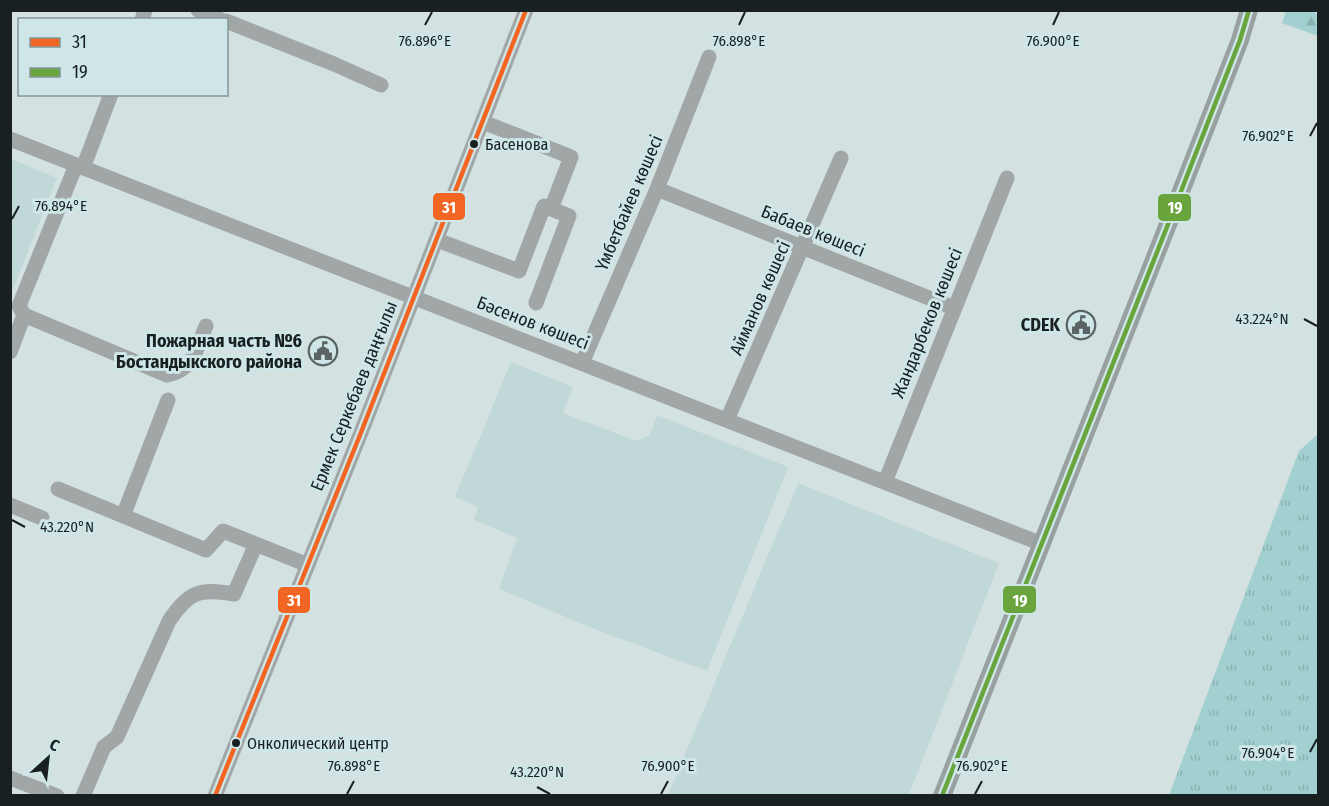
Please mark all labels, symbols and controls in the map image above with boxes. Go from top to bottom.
legend [18,18,228,96]
text: 31 [72,31,87,53]
text: 76.896°E [399,32,451,50]
text: 76.898°E [713,32,765,50]
text: 76.900°E [1027,32,1079,50]
text: 19 [72,61,88,83]
text: 76.902°E [1242,127,1294,145]
street label: Үмбетбайев көшесі [590,132,668,274]
place label: Басенова [485,135,549,154]
marker: Басенова [468,138,480,150]
line badge: 31 [432,192,466,221]
line badge: 19 [1157,193,1192,222]
text: 76.894°E [35,197,87,215]
text: 31 [441,198,456,217]
text: 19 [1167,198,1183,217]
street label: Бабаев көшесі [758,200,868,262]
street label: Айманов көшесі [725,237,795,359]
street label: Жандарбеков көшесі [887,245,967,401]
street label: Бәсенов көшесі [474,291,592,355]
street label: Ермек Серкебаев даңғылы [306,298,402,494]
public building icon: CDEK [1065,309,1097,341]
text: 43.224°N [1235,310,1289,328]
place label: CDEK [1021,314,1061,336]
place label: Пожарная часть №6 Бостандыкского района [116,330,302,373]
public building icon: Пожарная часть №6 Бостандыкского района [307,335,339,367]
text: 43.220°N [40,518,94,536]
line badge: 19 [1002,585,1037,614]
line badge: 31 [277,586,311,614]
text: 31 [286,591,301,610]
text: 19 [1012,591,1028,610]
north arrow [18,728,78,788]
place label: Онколический центр [247,734,389,753]
text: С [47,735,63,756]
marker: Онколический центр [230,737,242,749]
text: 76.904°E [1242,744,1294,762]
text: 76.898°E [328,757,380,775]
text: 76.900°E [642,757,694,775]
text: 76.902°E [956,757,1008,775]
text: 43.220°N [510,763,564,781]

